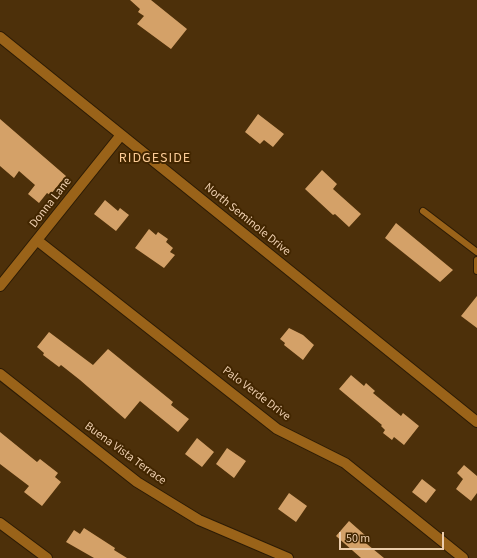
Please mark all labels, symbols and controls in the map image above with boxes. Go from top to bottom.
district label: RIDGESIDE [119,151,191,167]
street label: Donna Lane [27,175,75,231]
street label: North Seminole Drive [201,181,293,259]
street label: Palo Verde Drive [219,364,293,424]
street label: Buena Vista Terrace [81,420,169,488]
scale bar [341,524,446,550]
text: 50 m [346,530,370,547]

